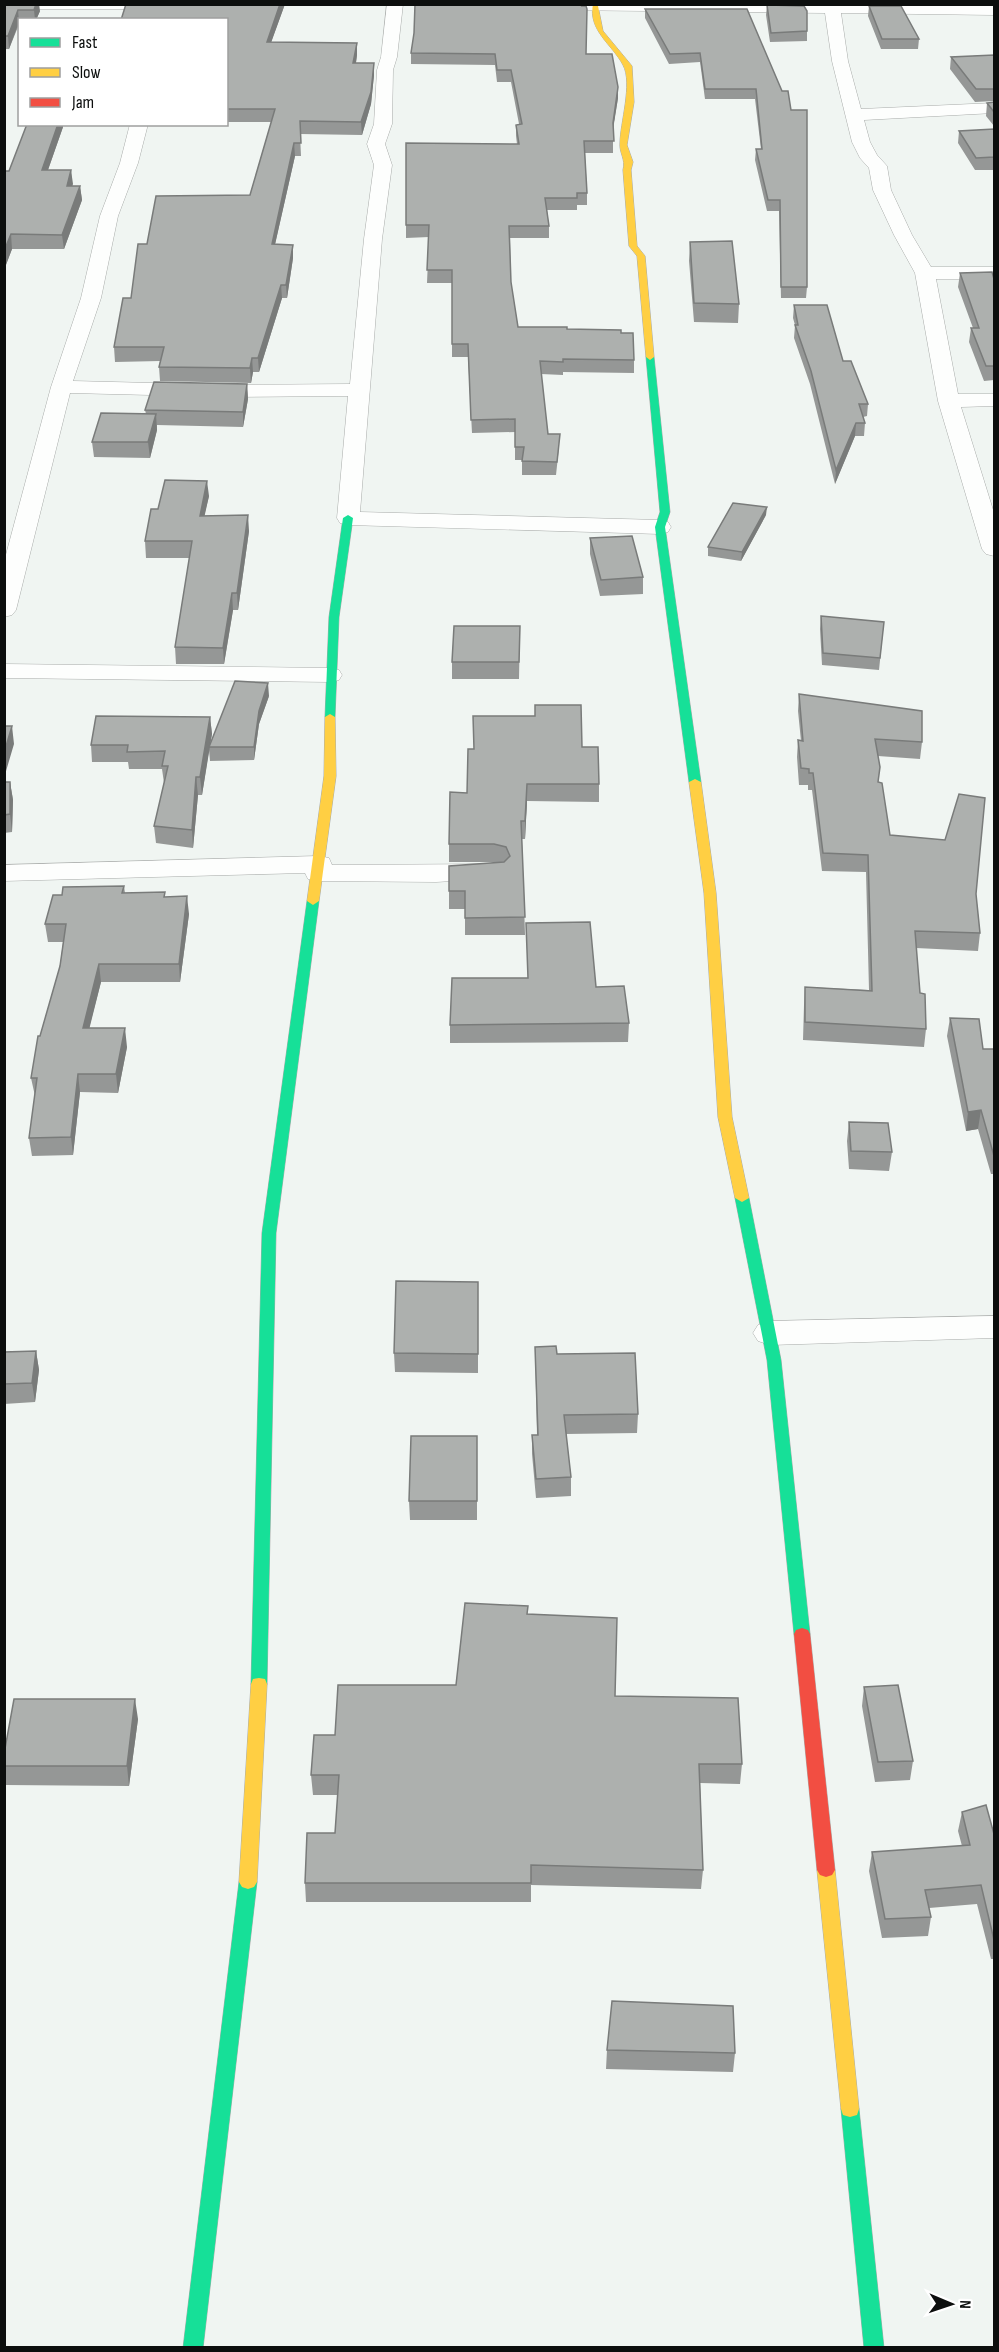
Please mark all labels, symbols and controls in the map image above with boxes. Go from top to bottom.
legend [18,18,228,126]
text: Fast [72,32,98,53]
text: Slow [72,62,101,83]
text: Jam [71,92,94,113]
north arrow [921,2274,981,2334]
text: N [955,2300,974,2309]

